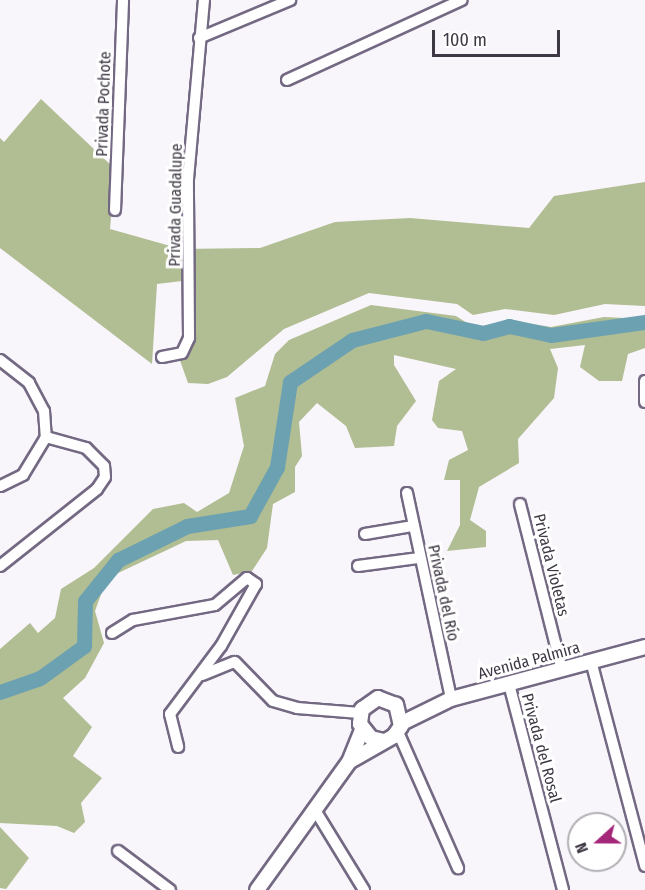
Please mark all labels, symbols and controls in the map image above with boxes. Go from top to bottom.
scale bar [435,18,562,56]
text: 100 m [443,29,487,51]
street label: Privada Pochote [93,51,115,157]
street label: Privada Guadalupe [165,143,187,267]
street label: Privada Violetas [529,512,573,618]
street label: Privada del Río [423,543,463,643]
street label: Avenida Palmira [476,638,582,684]
street label: Privada del Rosal [517,691,565,805]
north arrow [567,812,627,872]
text: N [571,840,592,856]

